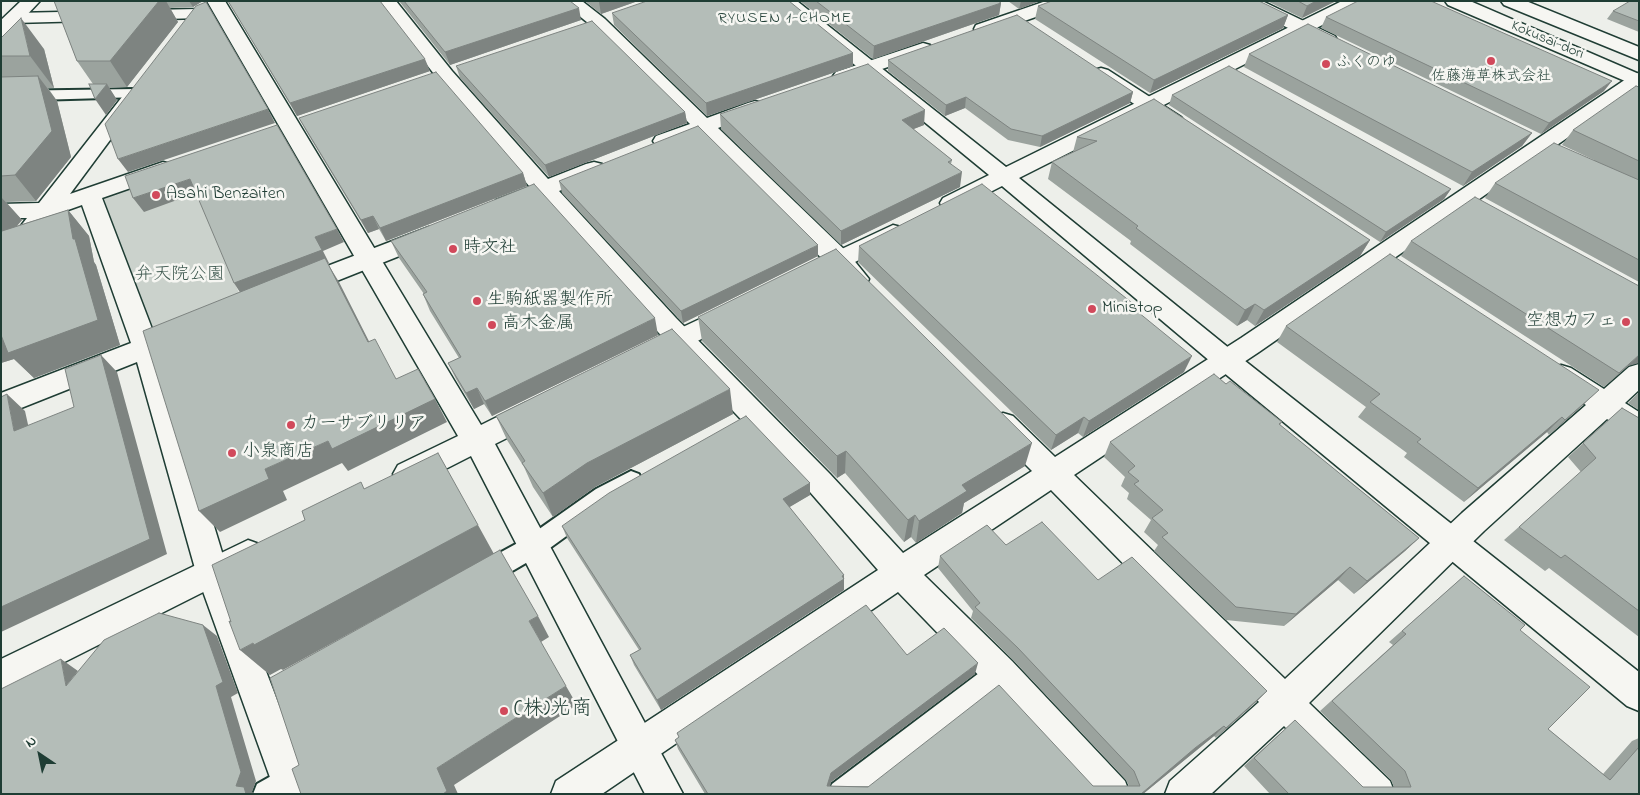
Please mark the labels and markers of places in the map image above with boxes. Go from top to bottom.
place label: ふくのゆ [1336,55,1396,73]
marker: 佐藤海草株式会社 [1485,55,1497,67]
marker: ふくのゆ [1320,58,1332,70]
place label: 佐藤海草株式会社 [1431,69,1551,87]
place label: Asahi Benzaiten [166,184,285,206]
marker: Asahi Benzaiten [150,189,162,201]
place label: 時文社 [463,238,517,260]
marker: 時文社 [447,243,459,255]
place label: 生駒紙器製作所 [487,290,613,312]
marker: 生駒紙器製作所 [471,295,483,307]
place label: Ministop [1102,298,1163,320]
marker: Ministop [1086,303,1098,315]
place label: 空想カフェ [1526,311,1616,333]
place label: 高木金属 [502,314,574,336]
marker: 空想カフェ [1620,316,1632,328]
marker: 高木金属 [486,319,498,331]
place label: カーサブリリア [301,414,427,436]
marker: カーサブリリア [285,419,297,431]
place label: 小泉商店 [242,442,314,464]
marker: 小泉商店 [226,447,238,459]
place label: (株)光商 [514,698,592,724]
marker: (株)光商 [498,705,510,717]

